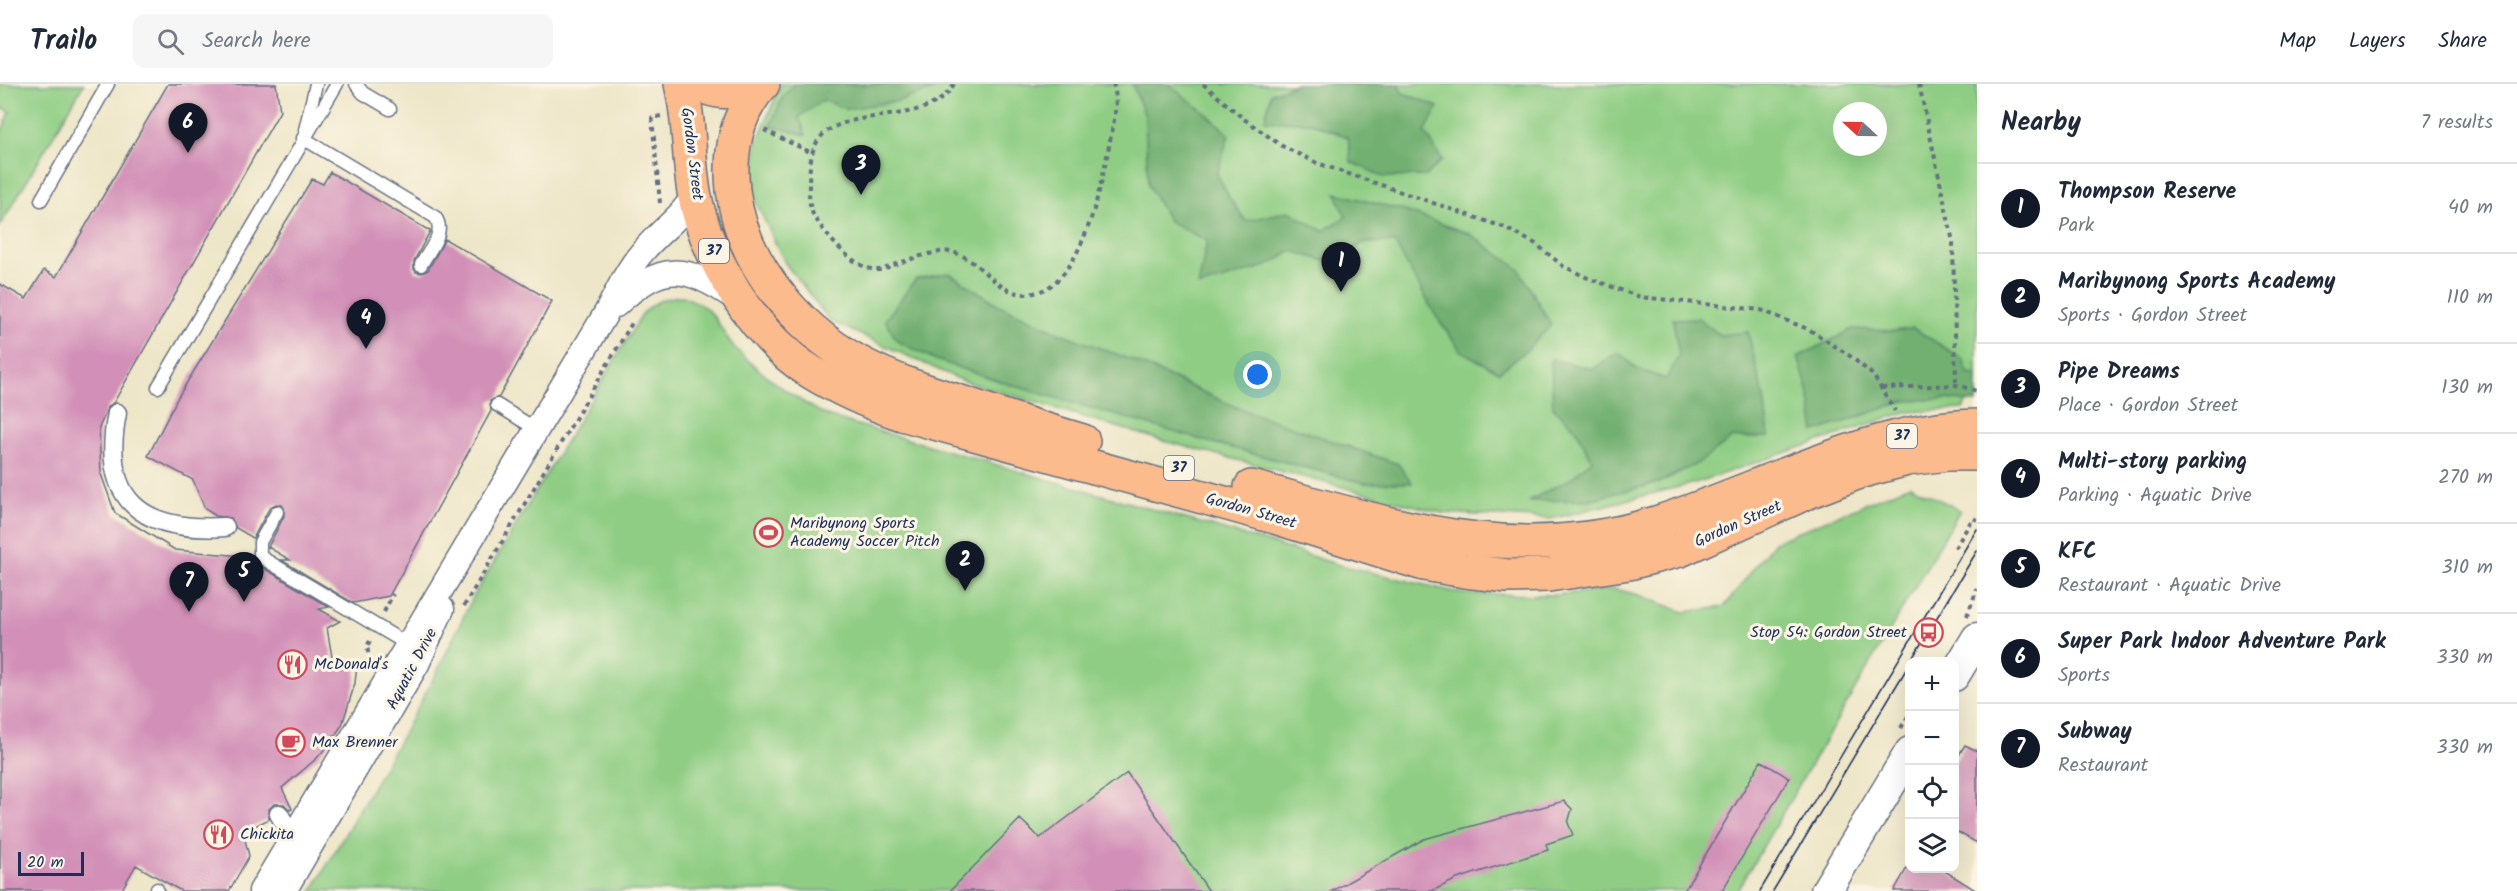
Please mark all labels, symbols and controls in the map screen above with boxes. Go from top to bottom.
search box [133,14,553,68]
text: Trailo [30,19,97,64]
text: Search here [202,24,311,59]
icon: search [154,25,187,58]
text: Map [2279,25,2316,58]
text: Layers [2349,25,2405,58]
text: Share [2438,25,2487,58]
north arrow [1833,102,1887,156]
text: Nearby [2001,102,2081,144]
pin: 6 [168,104,207,153]
street label: Gordon Street [674,106,710,203]
text: 7 results [2421,107,2493,139]
pin: 3 [842,146,880,195]
text: Thompson Reserve [2058,175,2236,210]
text: 1 [2017,192,2024,224]
text: 40 m [2448,192,2493,224]
text: Park [2058,210,2094,242]
road number: 37 [699,239,729,263]
pin: 1 [1322,242,1360,292]
text: Maribynong Sports Academy [2058,265,2335,300]
text: 2 [2015,282,2026,314]
text: 110 m [2447,282,2493,314]
pin: 4 [346,300,386,349]
text: Sports · Gordon Street [2058,300,2247,332]
text: Pipe Dreams [2058,355,2180,390]
your location [1243,360,1272,389]
text: 3 [2015,372,2026,404]
text: 130 m [2441,372,2493,404]
text: Place · Gordon Street [2058,390,2238,422]
road number: 37 [1887,424,1917,448]
text: Multi-story parking [2058,445,2247,480]
road number: 37 [1164,456,1194,480]
text: 4 [2015,462,2026,494]
text: 270 m [2438,462,2493,494]
text: Parking · Aquatic Drive [2058,480,2252,512]
street label: Gordon Street [1203,486,1300,536]
street label: Gordon Street [1690,493,1786,554]
place label: Maribynong Sports Academy Soccer Pitch [790,511,939,554]
sports icon: Maribynong Sports Academy Soccer Pitch [753,516,785,548]
text: KFC [2058,535,2097,570]
pin: 2 [946,542,984,591]
pin: 5 [224,552,264,602]
text: 5 [2015,552,2026,584]
text: 310 m [2441,552,2493,584]
pin: 7 [170,562,208,612]
text: Restaurant · Aquatic Drive [2058,570,2281,602]
bus stop icon: Stop 54: Gordon Street [1912,616,1944,648]
place label: Stop 54: Gordon Street [1750,620,1908,645]
street label: Aquatic Drive [380,624,444,714]
text: Super Park Indoor Adventure Park [2058,625,2386,660]
text: 6 [2015,642,2026,674]
text: 330 m [2436,642,2493,674]
restaurant icon: McDonald's [277,648,309,680]
place label: McDonald's [314,652,389,677]
map controls [1905,657,1959,873]
button: + [1905,657,1959,711]
text: Sports [2058,660,2110,692]
button: − [1905,711,1959,765]
text: Subway [2058,715,2132,750]
cafe icon: Max Brenner [275,726,307,758]
place label: Max Brenner [312,730,399,755]
text: 7 [2016,732,2025,764]
text: 330 m [2436,732,2493,764]
text: Restaurant [2058,750,2148,782]
button: locate [1905,765,1959,819]
restaurant icon: Chickita [203,818,235,850]
button: layers [1905,819,1959,873]
place label: Chickita [240,822,294,847]
scale bar [18,849,84,876]
text: 20 m [27,850,63,875]

